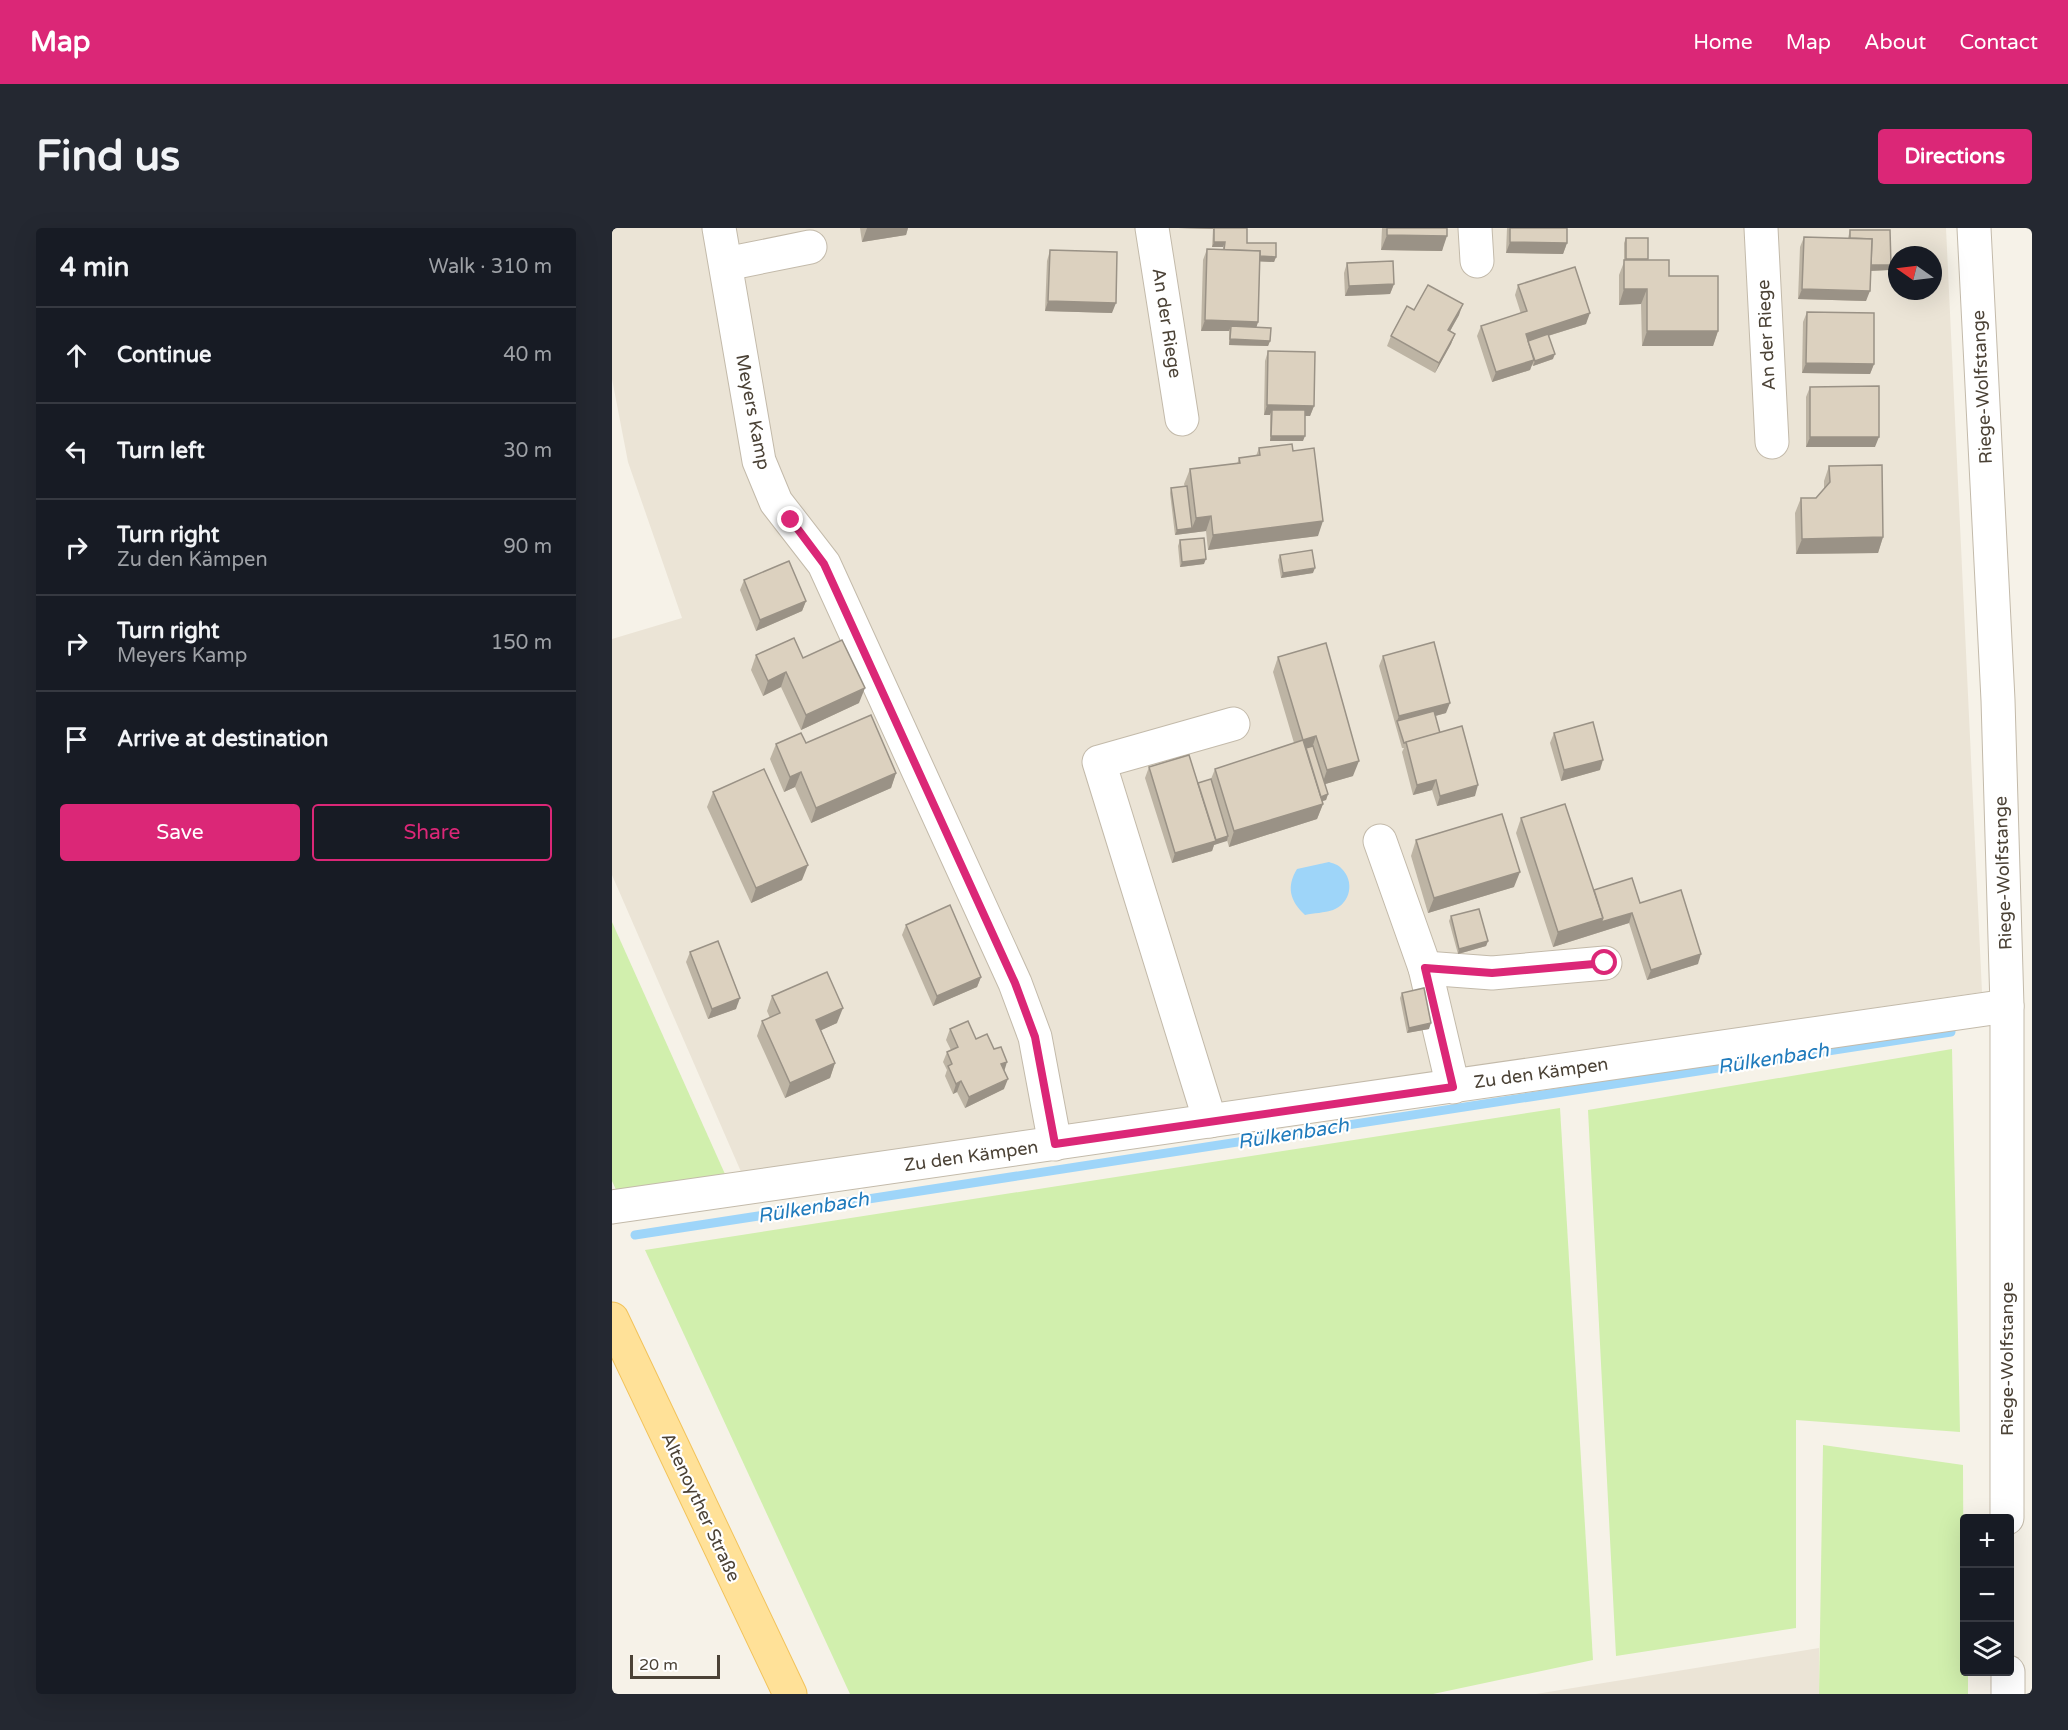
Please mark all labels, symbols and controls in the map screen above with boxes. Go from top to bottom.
text: Map [30,25,90,59]
text: Home [1693,30,1753,55]
text: Map [1786,30,1831,55]
text: About [1864,30,1926,55]
text: Contact [1959,30,2038,55]
button: Directions [1878,129,2032,184]
text: Find us [36,131,180,182]
north arrow [1888,246,1942,300]
text: 4 min [60,252,129,283]
text: Walk · 310 m [429,255,552,279]
street label: An der Riege [1147,266,1187,380]
street label: An der Riege [1752,279,1780,391]
street label: Riege-Wolfstange [1967,309,1997,465]
icon: ahead [60,339,93,372]
text: Continue [117,342,212,368]
text: 40 m [503,343,552,367]
street label: Meyers Kamp [731,352,775,472]
icon: left [60,435,93,468]
text: Turn left [117,438,205,464]
text: 30 m [503,439,552,463]
route end [777,506,803,532]
text: Turn right [117,522,219,548]
icon: right [60,531,93,564]
text: 90 m [503,535,552,559]
text: Zu den Kämpen [117,548,268,572]
text: Turn right [117,618,219,644]
icon: right [60,627,93,660]
text: 150 m [491,631,552,655]
text: Meyers Kamp [117,644,247,668]
icon: arrive [60,723,93,756]
text: Arrive at destination [117,726,328,752]
street label: Riege-Wolfstange [1989,796,2017,950]
button: Save [60,804,300,861]
button: Share [312,804,552,861]
route start [1591,949,1617,975]
water label: Rülkenbach [1716,1038,1831,1080]
street label: Zu den Kämpen [1472,1053,1610,1093]
water label: Rülkenbach [1236,1113,1351,1155]
street label: Zu den Kämpen [902,1136,1040,1176]
water label: Rülkenbach [756,1187,871,1229]
street label: Riege-Wolfstange [1996,1282,2018,1436]
street label: Altenoyther Straße [657,1429,745,1585]
map controls [1960,1514,2014,1676]
button: + [1960,1514,2014,1568]
button: − [1960,1568,2014,1622]
button: layers [1960,1622,2014,1676]
scale bar [630,1652,720,1680]
text: 20 m [639,1655,678,1675]

